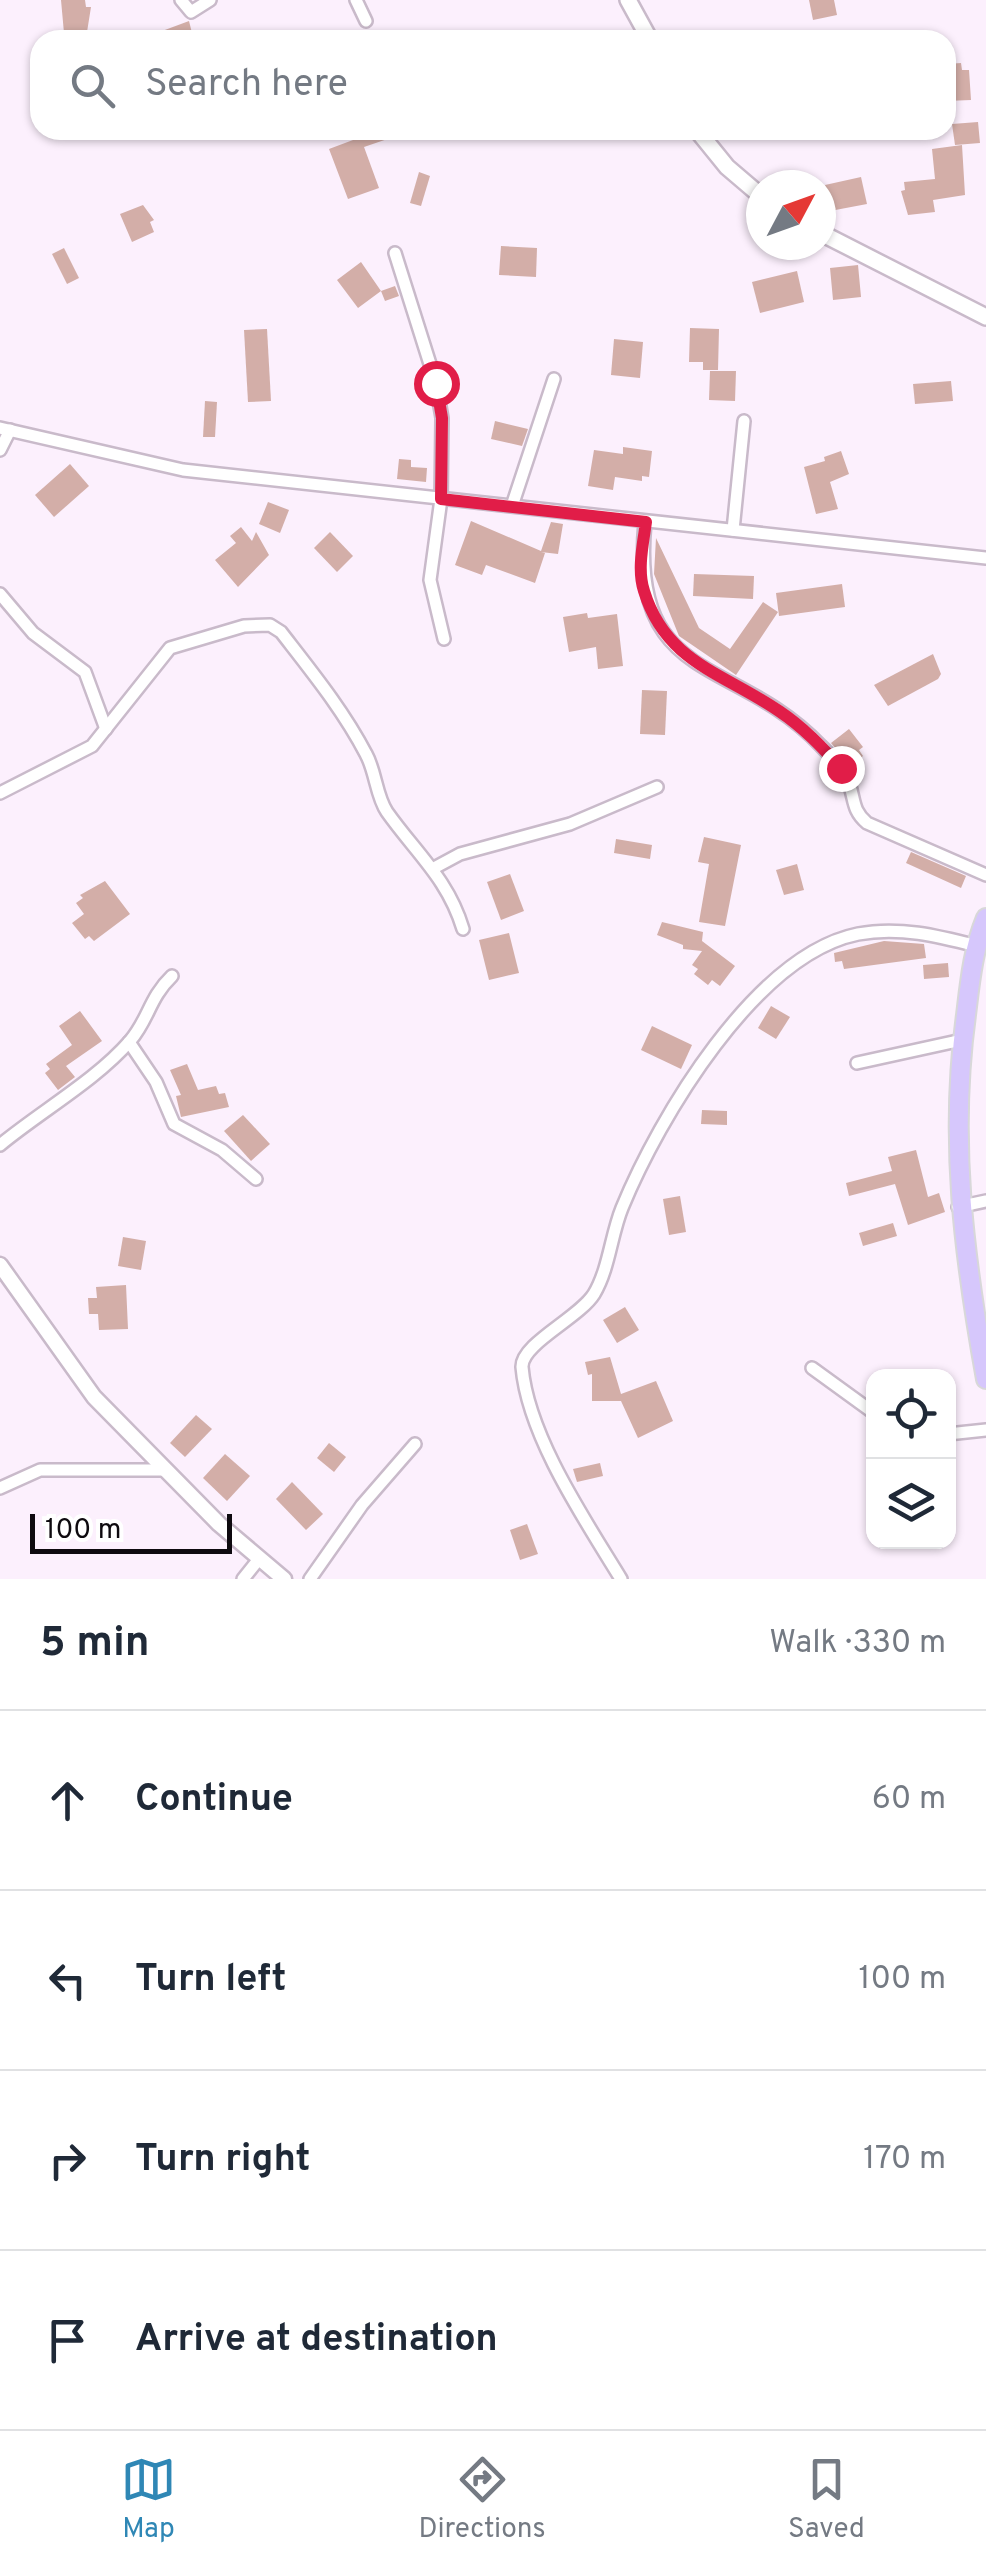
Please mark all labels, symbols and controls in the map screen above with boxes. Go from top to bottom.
search box [30,30,956,140]
icon: search [65,58,120,113]
text: Search here [145,61,348,110]
north arrow [746,170,836,260]
route start [414,361,460,407]
route end [819,746,865,792]
map controls [866,1369,956,1549]
button: locate [866,1369,956,1459]
button: layers [866,1459,956,1549]
scale bar [30,1509,232,1553]
text: 100 m [45,1513,121,1549]
text: 5 min [40,1618,150,1671]
text: Walk · 330 m [769,1624,946,1664]
icon: ahead [40,1773,95,1828]
text: Continue [135,1776,293,1825]
text: 60 m [872,1780,946,1820]
icon: left [40,1953,95,2008]
text: Turn left [135,1956,287,2005]
text: 100 m [859,1960,946,2000]
icon: right [40,2133,95,2188]
text: Turn right [135,2136,310,2185]
text: 170 m [863,2140,946,2180]
icon: arrive [40,2313,95,2368]
text: Arrive at destination [135,2316,498,2365]
tab: Map [121,2452,176,2548]
tab: Directions [418,2452,546,2548]
tab: Saved [788,2452,865,2548]

